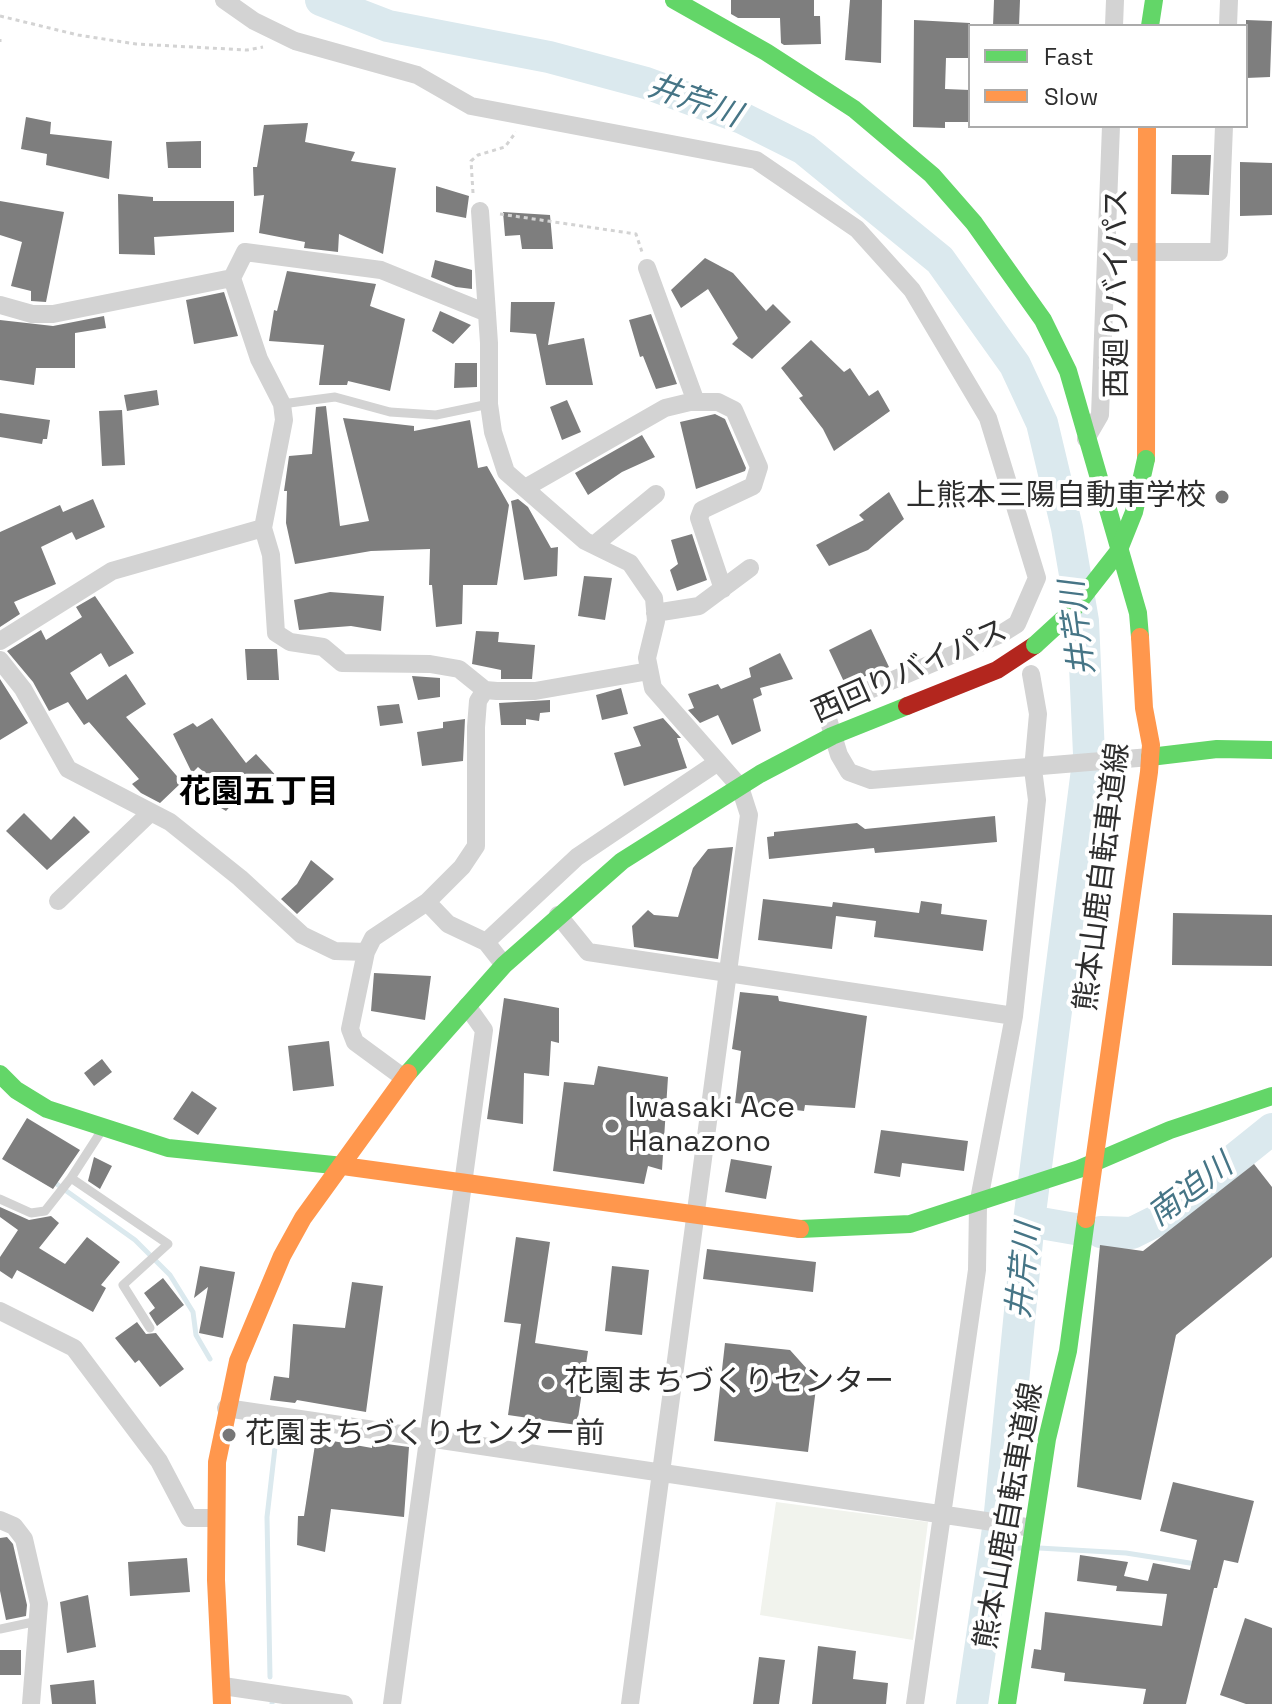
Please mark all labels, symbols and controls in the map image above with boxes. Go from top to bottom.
legend [968,24,1248,128]
text: Fast [1044,41,1094,72]
water label: 井芹川 [642,68,746,136]
text: Slow [1044,81,1098,112]
street label: 西廻りバイパス [1100,188,1136,398]
place label: 上熊本三陽自動車学校 [906,479,1206,515]
marker: 上熊本三陽自動車学校 [1213,488,1231,506]
water label: 井芹川 [1054,578,1104,678]
street label: 西回りバイパス [807,613,1013,731]
street label: 熊本山鹿自転車道線 [1069,741,1137,1013]
district label: 花園五丁目 [179,774,339,812]
place label: Iwasaki Ace Hanazono [628,1091,795,1162]
marker: Iwasaki Ace Hanazono [603,1117,621,1135]
water label: 南迫川 [1141,1147,1241,1235]
water label: 井芹川 [1001,1221,1049,1321]
place label: 花園まちづくりセンター [564,1365,894,1401]
marker: 花園まちづくりセンター [539,1374,557,1392]
street label: 熊本山鹿自転車道線 [969,1380,1051,1652]
place label: 花園まちづくりセンター前 [245,1417,605,1453]
marker: 花園まちづくりセンター前 [220,1426,238,1444]

